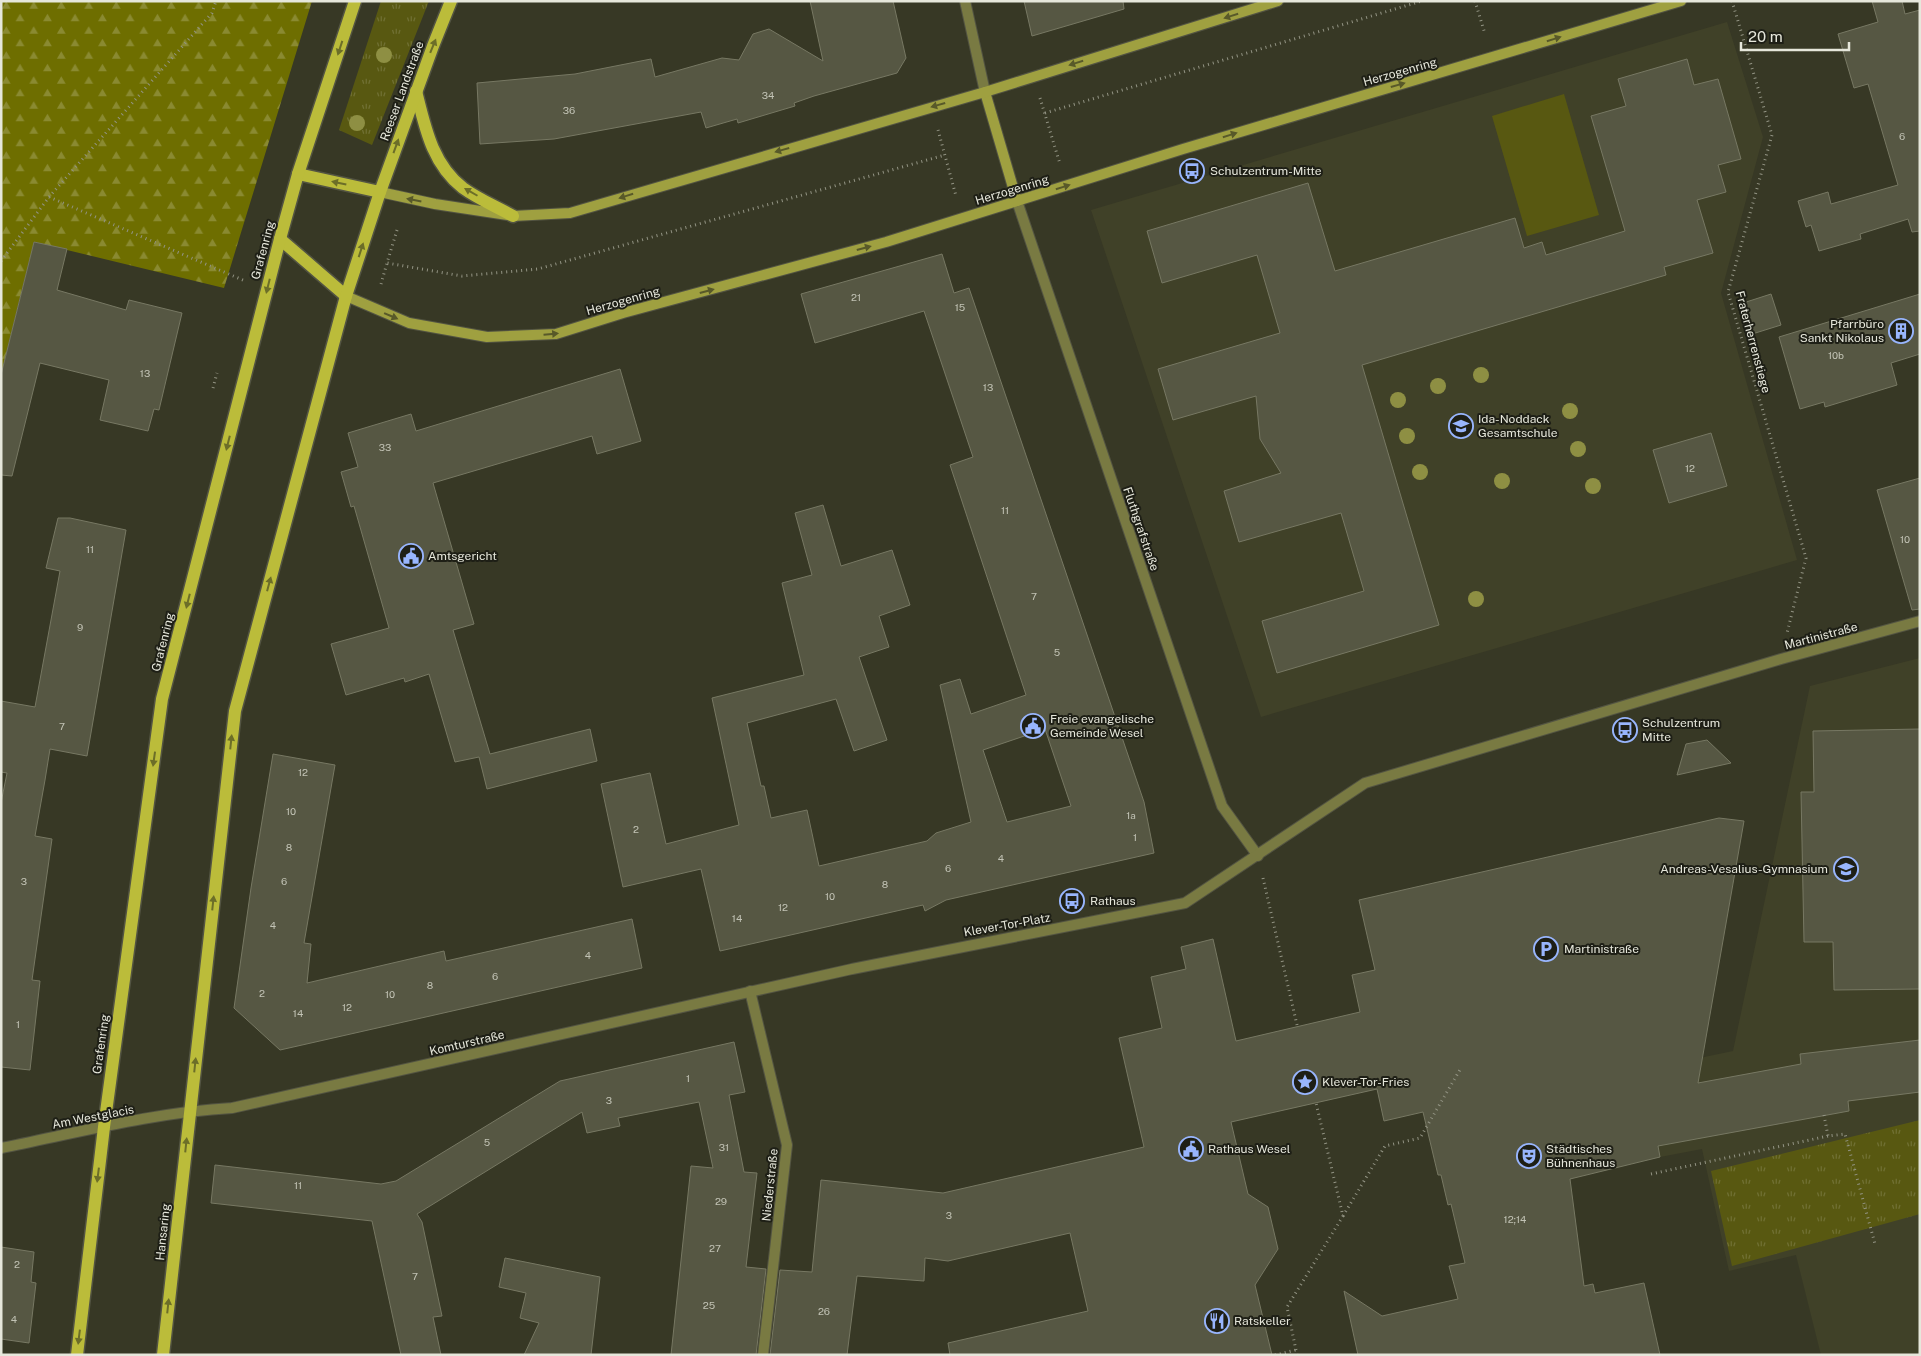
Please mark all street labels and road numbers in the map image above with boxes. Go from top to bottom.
street label: Reeser Landstraße [377,39,427,143]
street label: Herzogenring [1361,55,1439,89]
street label: Herzogenring [973,172,1051,208]
street label: Grafenring [248,219,278,281]
street label: Herzogenring [584,284,662,318]
street label: Fraterherrenstiege [1733,289,1773,395]
street label: Fluthgrafstraße [1120,485,1162,573]
street label: Grafenring [149,611,177,673]
street label: Martinistraße [1783,619,1859,652]
street label: Klever-Tor-Platz [963,910,1052,940]
street label: Grafenring [90,1013,112,1075]
street label: Komturstraße [428,1028,506,1058]
street label: Am Westglacis [51,1102,135,1132]
street label: Niederstraße [759,1148,781,1222]
street label: Hansaring [153,1203,173,1261]

